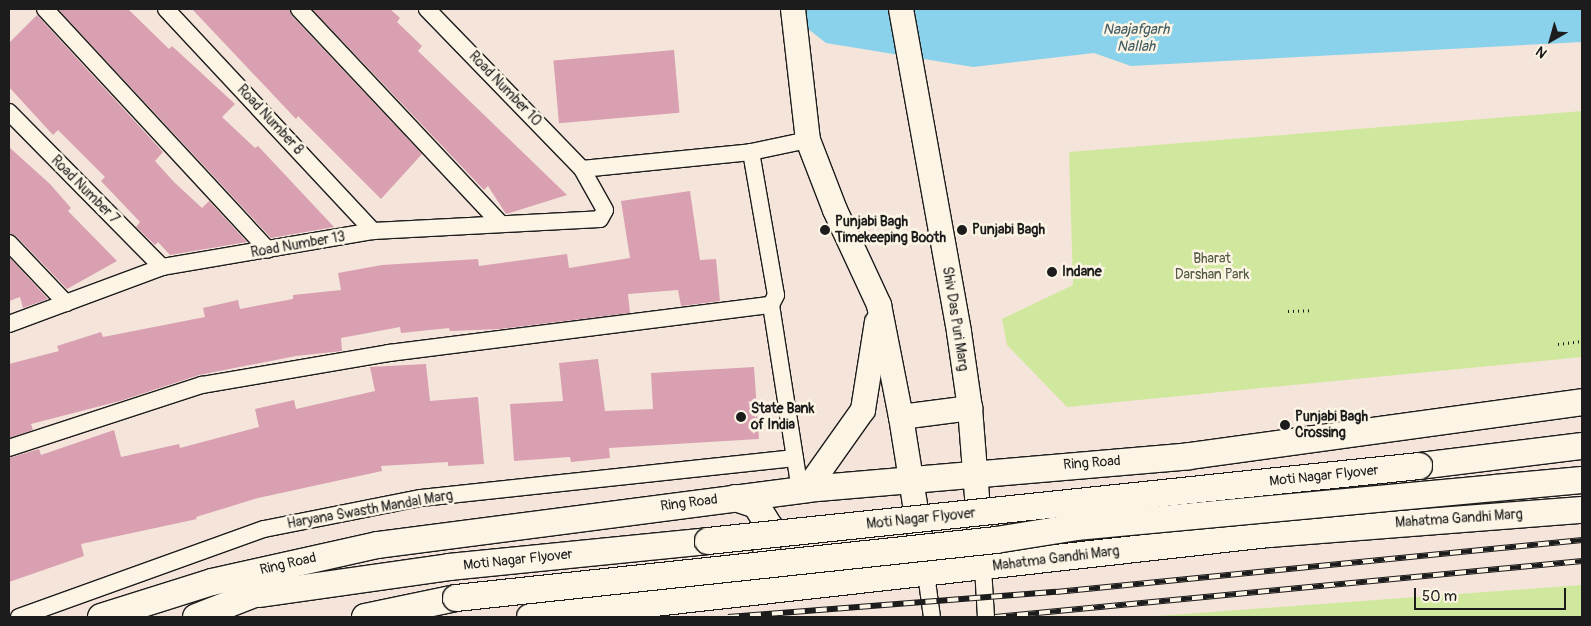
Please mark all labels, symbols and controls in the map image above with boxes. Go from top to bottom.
north arrow [1526,15,1576,65]
water label: Naajafgarh Nallah [1103,20,1169,55]
text: N [1532,43,1550,62]
street label: Road Number 10 [465,48,545,130]
street label: Road Number 8 [233,82,307,158]
street label: Road Number 7 [47,152,123,228]
place label: Punjabi Bagh Timekeeping Booth [835,214,946,246]
place label: Punjabi Bagh [972,222,1045,238]
marker: Punjabi Bagh Timekeeping Booth [819,224,831,236]
marker: Punjabi Bagh [956,224,968,236]
street label: Road Number 13 [249,228,347,262]
park label: Bharat Darshan Park [1175,251,1249,284]
place label: Indane [1062,264,1102,280]
street label: Shiv Das Puri Marg [938,266,972,372]
marker: Indane [1046,266,1058,278]
place label: State Bank of India [751,401,814,434]
place label: Punjabi Bagh Crossing [1295,409,1368,442]
marker: State Bank of India [735,411,747,423]
marker: Punjabi Bagh Crossing [1279,419,1291,431]
street label: Ring Road [1063,453,1121,473]
street label: Moti Nagar Flyover [1269,462,1379,490]
street label: Haryana Swasth Mandal Marg [286,487,454,533]
street label: Ring Road [659,491,719,515]
street label: Moti Nagar Flyover [866,505,976,533]
street label: Mahatma Gandhi Marg [1395,506,1523,532]
street label: Mahatma Gandhi Marg [992,543,1120,575]
street label: Moti Nagar Flyover [463,546,573,574]
street label: Ring Road [258,549,318,579]
scale bar [1416,578,1568,610]
text: 50 m [1422,587,1457,606]

